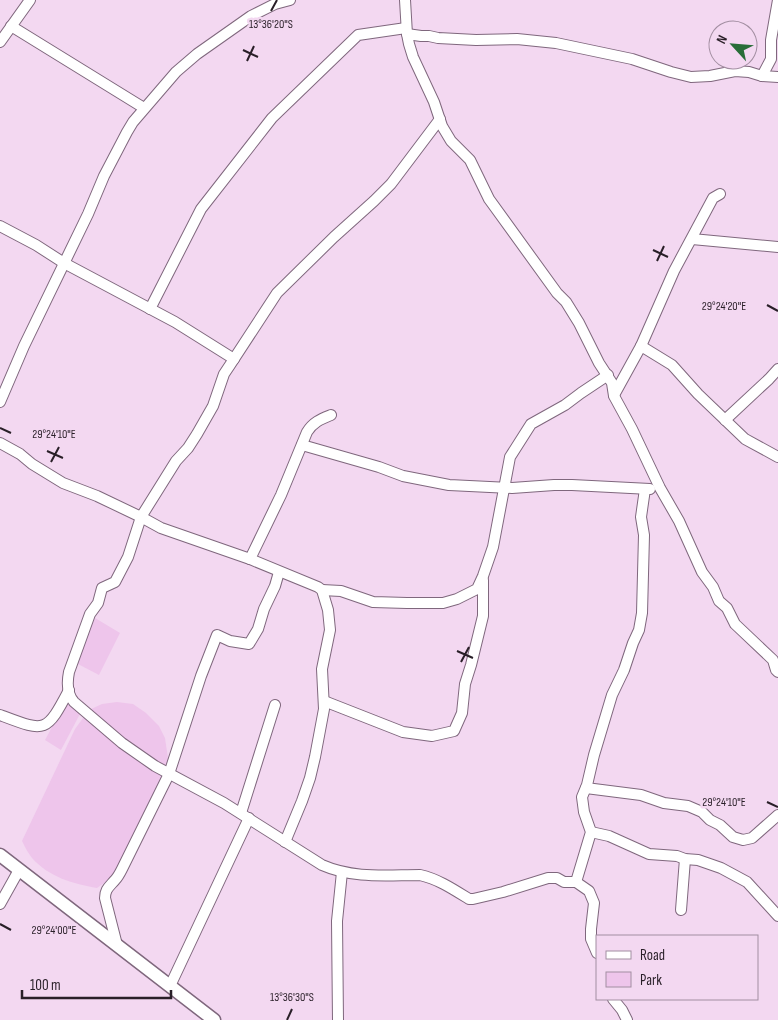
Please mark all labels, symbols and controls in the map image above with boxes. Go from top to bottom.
text: 13°36'20"S [249,17,293,32]
north arrow [708,20,758,70]
text: N [712,32,731,47]
text: 29°24'20"E [702,299,746,314]
text: 29°24'10"E [32,427,76,442]
text: 29°24'10"E [702,795,746,810]
text: 29°24'00"E [32,923,76,938]
legend [596,935,758,1000]
text: Road [640,946,665,965]
scale bar [22,968,171,1000]
text: Park [640,971,662,990]
text: 100 m [30,976,61,995]
text: 13°36'30"S [270,990,314,1005]

